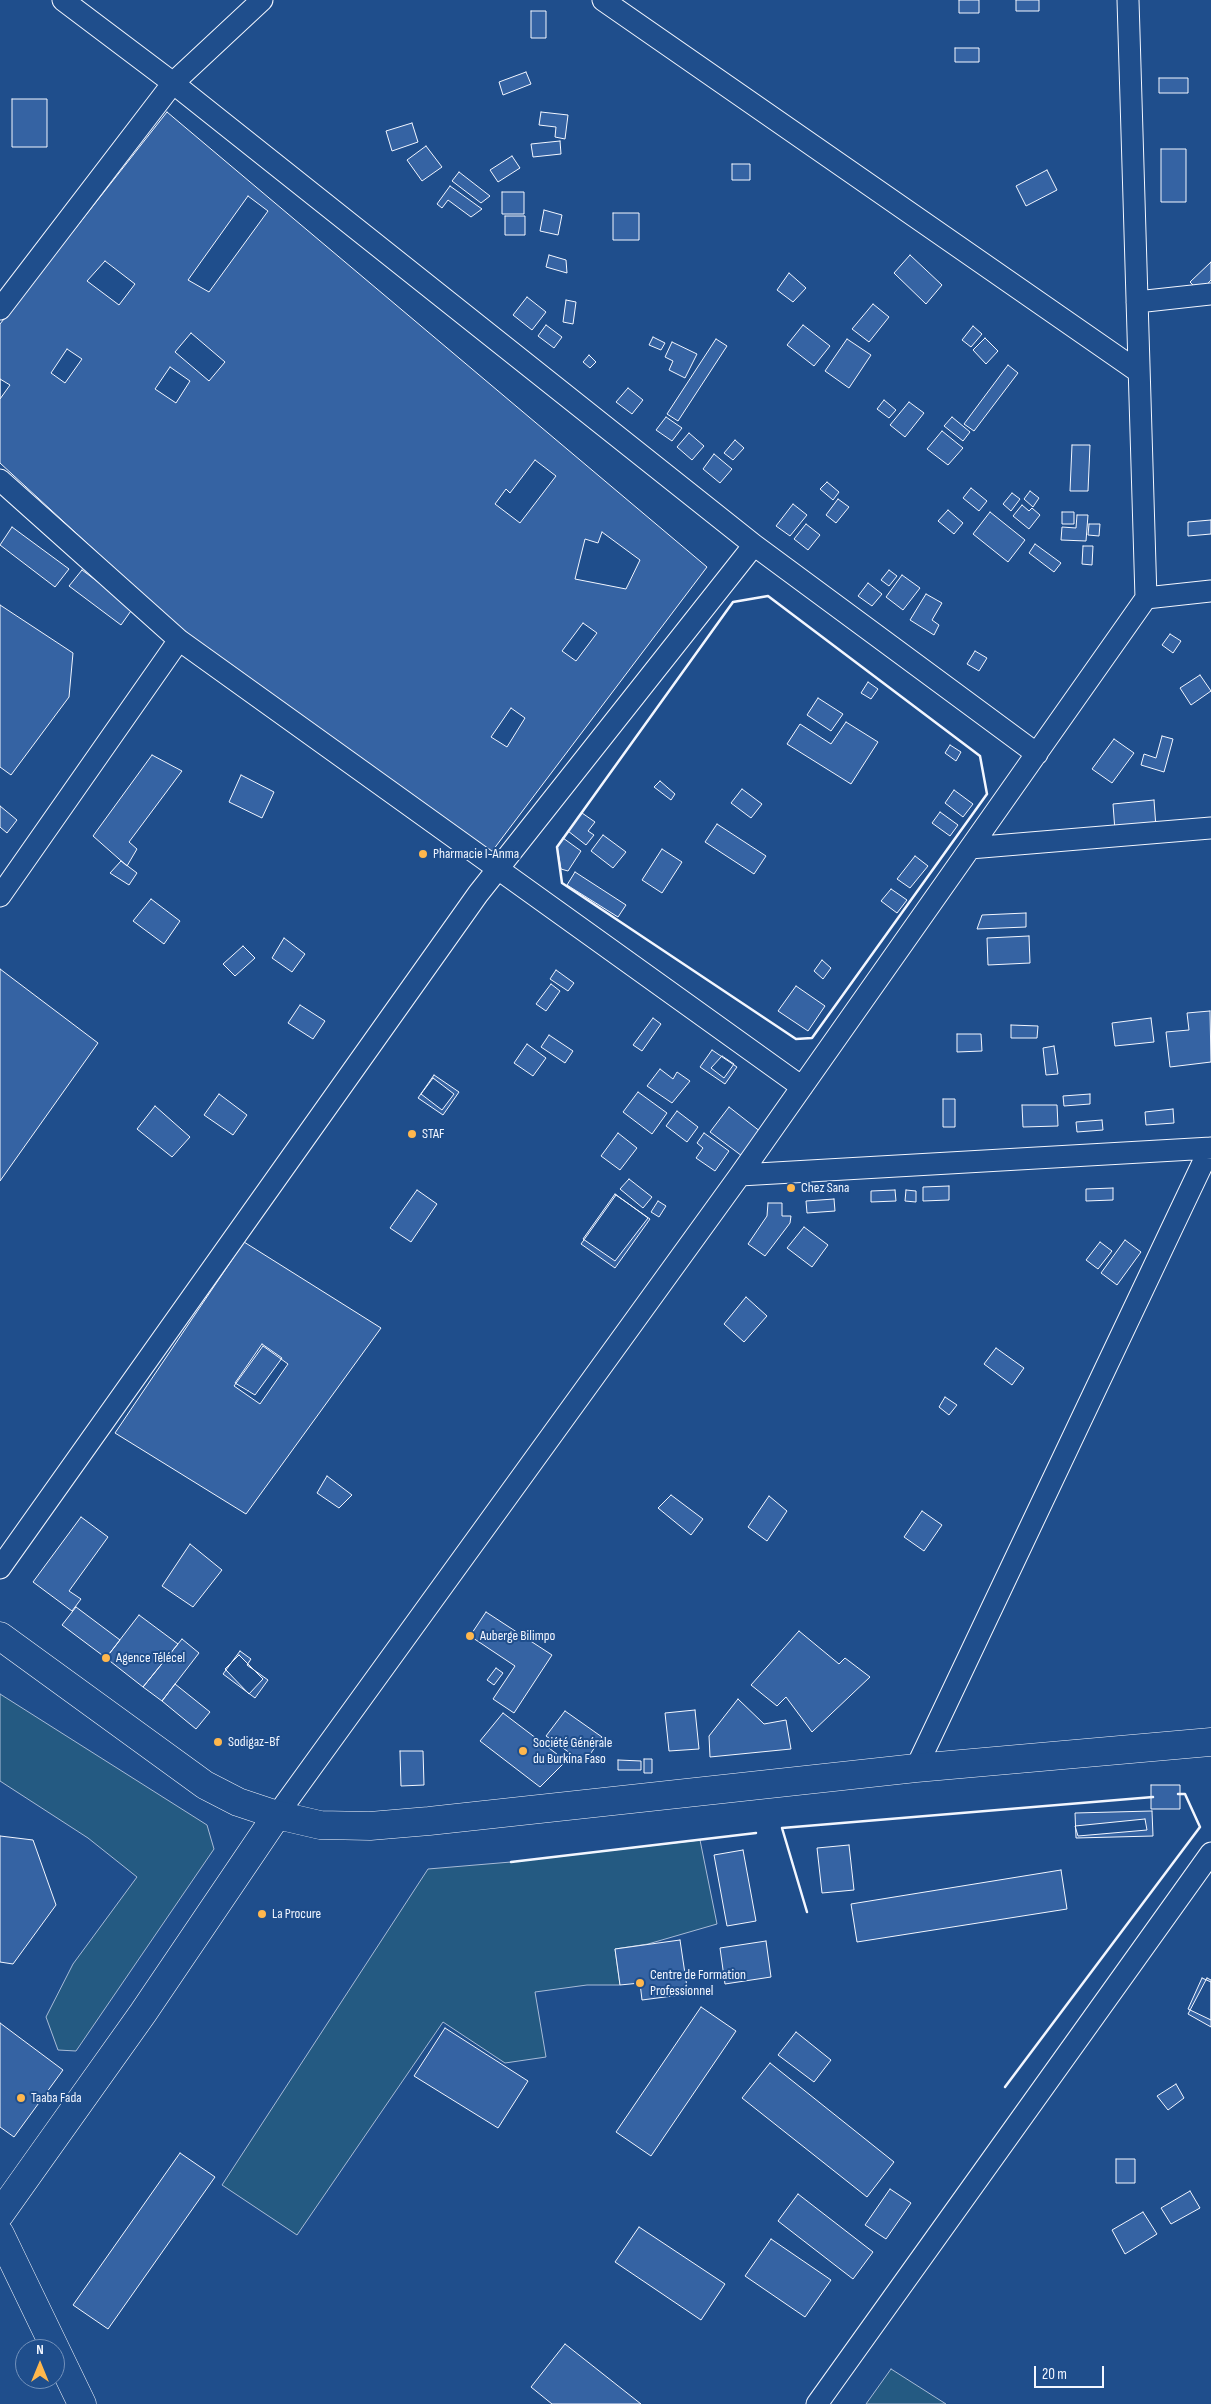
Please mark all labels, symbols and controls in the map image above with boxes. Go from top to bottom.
place label: Pharmacie I-Anma [433,846,519,862]
marker: Pharmacie I-Anma [417,848,429,860]
place label: STAF [422,1126,445,1142]
marker: STAF [406,1128,418,1140]
place label: Chez Sana [801,1180,849,1196]
marker: Chez Sana [785,1182,797,1194]
place label: Auberge Bilimpo [480,1628,555,1644]
marker: Auberge Bilimpo [464,1630,476,1642]
place label: Agence Télécel [116,1650,185,1666]
marker: Agence Télécel [100,1652,112,1664]
place label: Sodigaz-Bf [228,1734,279,1750]
place label: Société Générale du Burkina Faso [533,1735,612,1768]
marker: Sodigaz-Bf [212,1736,224,1748]
marker: Société Générale du Burkina Faso [517,1745,529,1757]
place label: La Procure [272,1906,321,1922]
marker: La Procure [256,1908,268,1920]
place label: Centre de Formation Professionnel [650,1967,746,2000]
marker: Centre de Formation Professionnel [634,1977,646,1989]
place label: Taaba Fada [31,2090,82,2106]
marker: Taaba Fada [15,2092,27,2104]
north arrow [15,2339,65,2389]
text: N [36,2341,44,2358]
scale bar [1036,2356,1106,2388]
text: 20 m [1042,2365,1067,2384]

